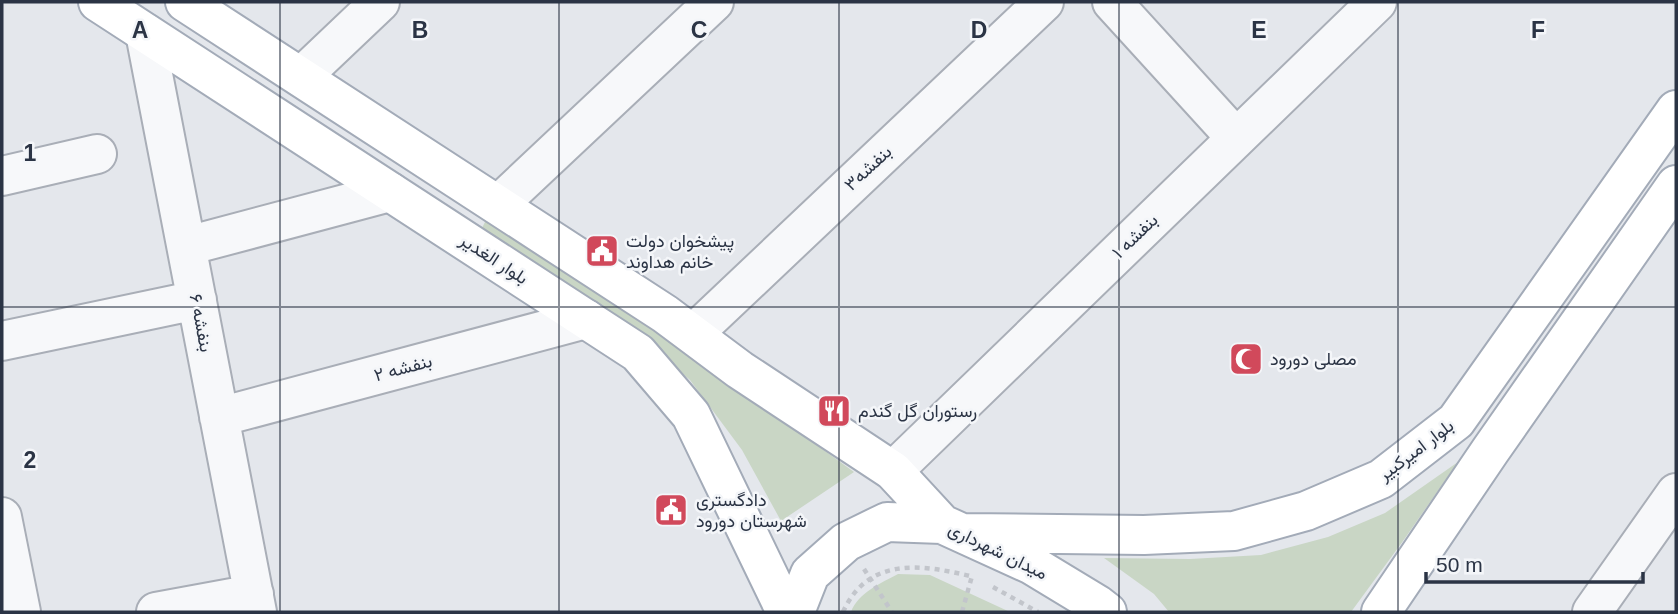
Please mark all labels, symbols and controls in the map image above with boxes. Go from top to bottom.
text: A [132,17,148,43]
text: B [412,17,428,43]
text: C [691,17,707,43]
text: D [971,17,987,43]
text: E [1251,17,1267,43]
text: F [1531,17,1545,43]
text: 1 [24,140,37,166]
street label: بنفشه۳ [840,141,896,195]
street label: بنفشه ۱ [1108,210,1162,262]
street label: بلوار الغدیر [455,229,532,289]
place label: پیشخوان دولت خانم هداوند [626,231,734,274]
public building icon: پیشخوان دولت خانم هداوند [583,232,621,270]
street label: بنفشه ۶ [186,292,216,354]
mosque icon: مصلی دورود [1227,340,1265,378]
place label: مصلی دورود [1270,349,1357,370]
street label: بنفشه ۲ [372,351,434,385]
restaurant icon: رستوران گل گندم [815,392,853,430]
place label: رستوران گل گندم [858,401,977,423]
street label: بلوار امیرکبیر [1374,415,1458,486]
text: 2 [24,447,36,473]
place label: دادگستری شهرستان دورود [696,490,807,532]
public building icon: دادگستری شهرستان دورود [652,491,690,529]
street label: میدان شهرداری [945,518,1051,584]
scale bar [1426,540,1643,584]
text: 50 m [1436,553,1483,576]

